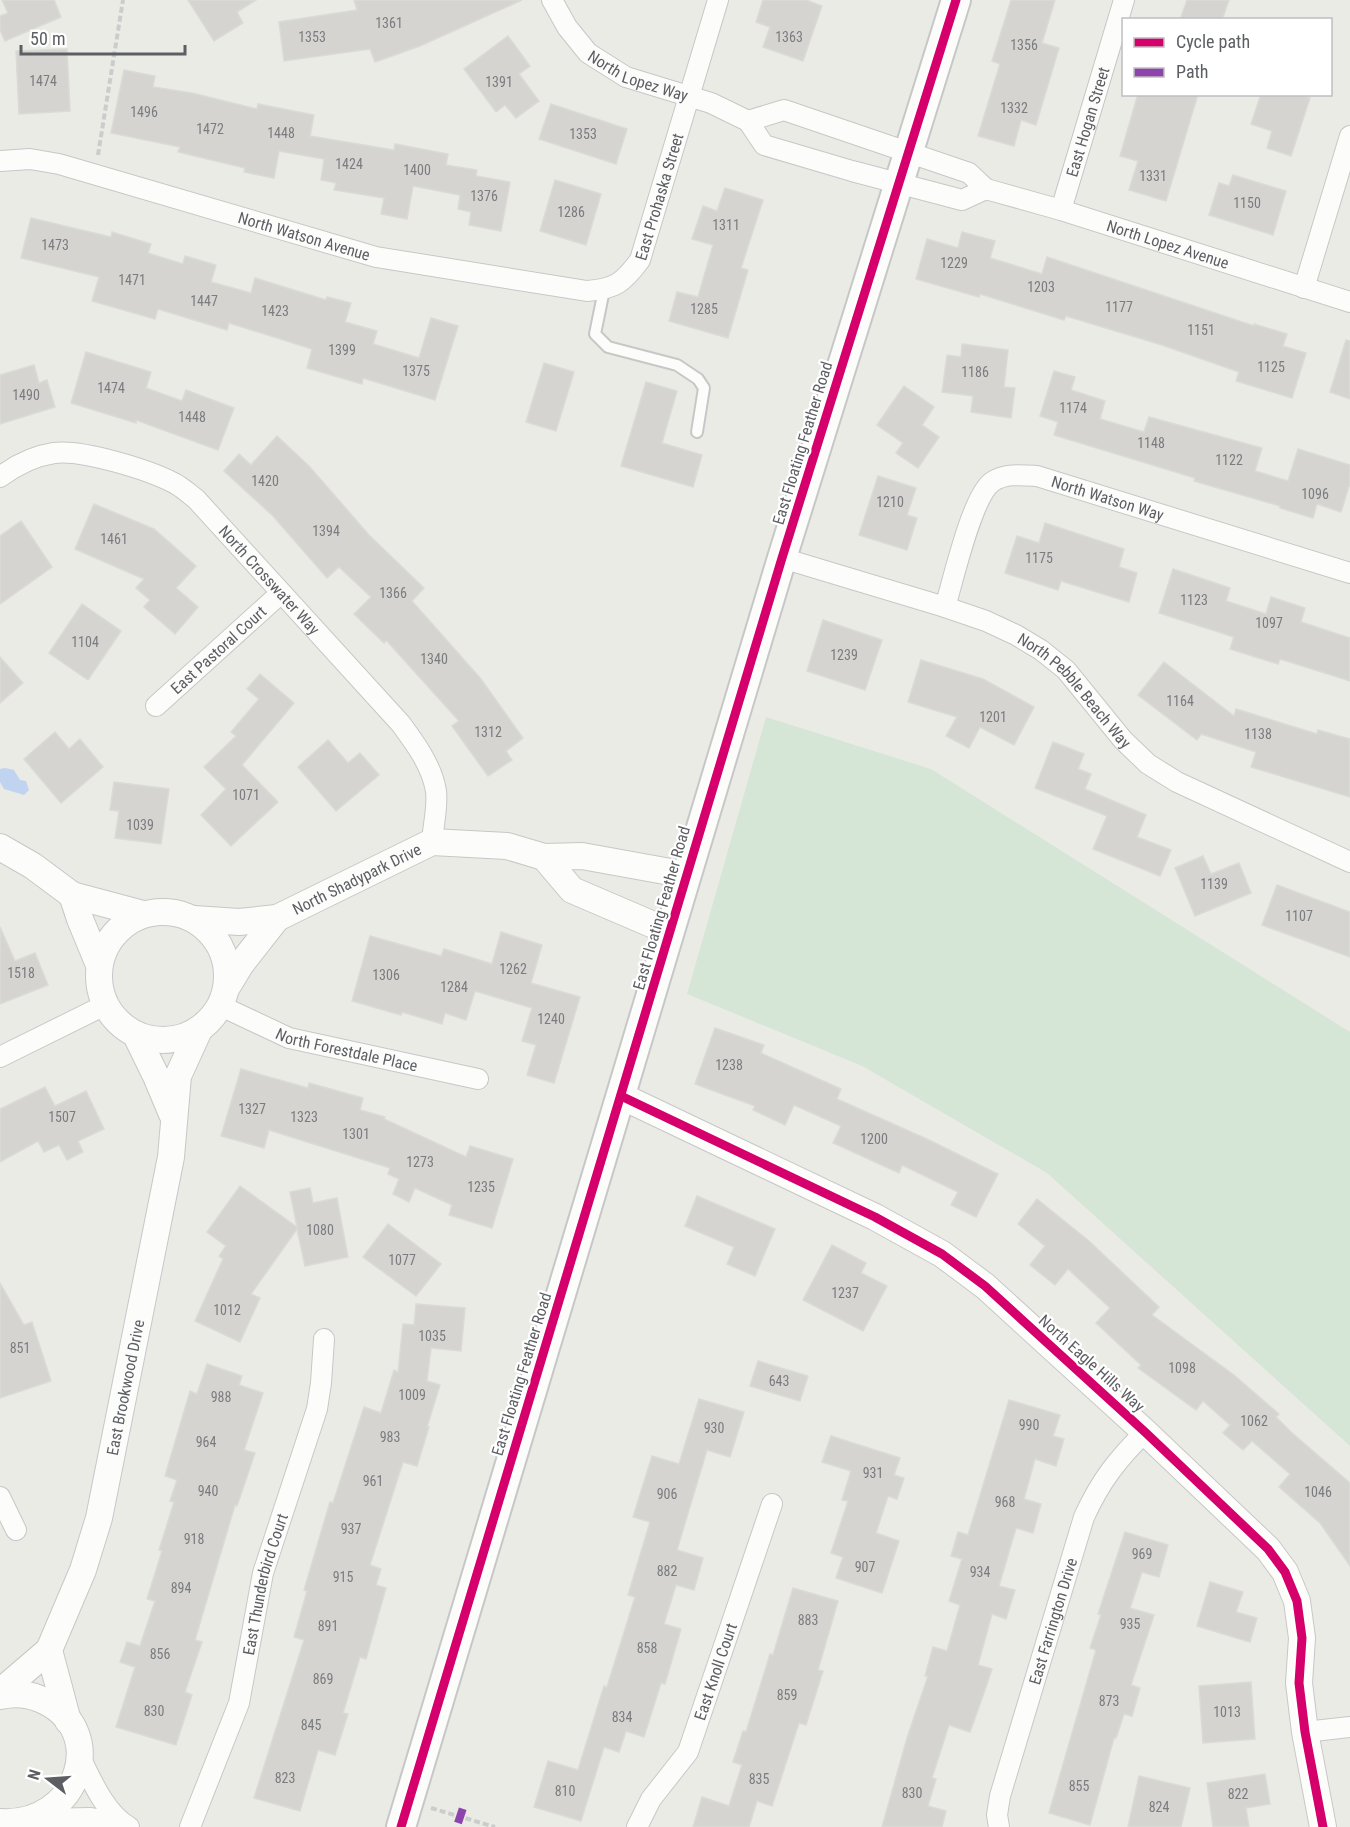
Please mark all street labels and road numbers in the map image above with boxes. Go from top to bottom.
street label: North Lopez Way [584,46,691,105]
street label: East Hogan Street [1062,65,1113,179]
street label: East Prohaska Street [631,131,688,263]
street label: North Watson Avenue [236,208,372,265]
street label: North Lopez Avenue [1104,216,1231,273]
street label: East Floating Feather Road [769,359,836,527]
street label: North Watson Way [1049,472,1166,525]
street label: North Crosswater Way [215,522,324,639]
street label: East Pastoral Court [167,602,271,698]
street label: North Pebble Beach Way [1014,629,1135,753]
street label: East Floating Feather Road [629,824,694,992]
street label: North Shadypark Drive [289,840,424,919]
street label: North Forestdale Place [273,1024,419,1076]
street label: East Floating Feather Road [488,1290,555,1458]
street label: North Eagle Hills Way [1035,1311,1149,1416]
street label: East Brookwood Drive [103,1318,148,1457]
street label: East Thunderbird Court [239,1511,292,1657]
street label: East Farrington Drive [1025,1556,1081,1687]
street label: East Knoll Court [690,1620,741,1723]

